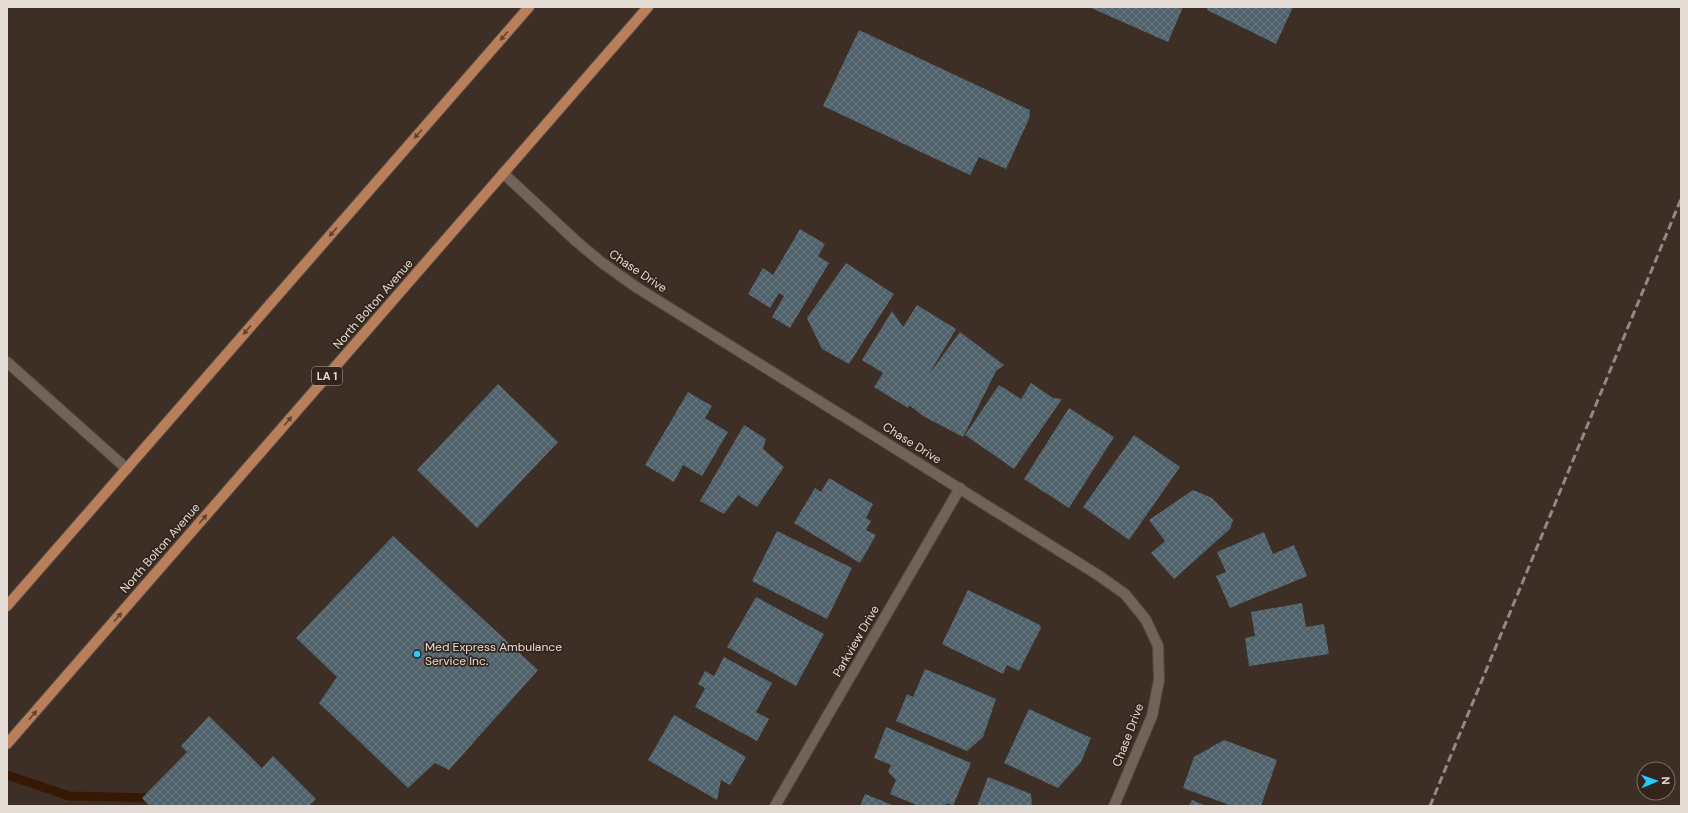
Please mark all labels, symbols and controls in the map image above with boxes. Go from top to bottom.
one-way arrow [499,31,508,42]
one-way arrow [414,129,423,140]
one-way arrow [328,227,337,238]
street label: Chase Drive [606,246,670,296]
street label: North Bolton Avenue [330,256,417,352]
one-way arrow [243,325,252,336]
road number: LA 1 [312,367,342,385]
one-way arrow [284,415,293,426]
street label: Chase Drive [880,419,945,467]
street label: North Bolton Avenue [117,500,204,596]
one-way arrow [199,513,208,524]
street label: Parkview Drive [829,602,883,680]
one-way arrow [113,612,122,622]
place label: Med Express Ambulance Service Inc. [425,639,562,669]
marker: Med Express Ambulance Service Inc. [412,649,422,659]
street label: Chase Drive [1109,701,1147,769]
one-way arrow [28,710,37,720]
north arrow [1636,761,1676,801]
text: N [1659,776,1673,785]

